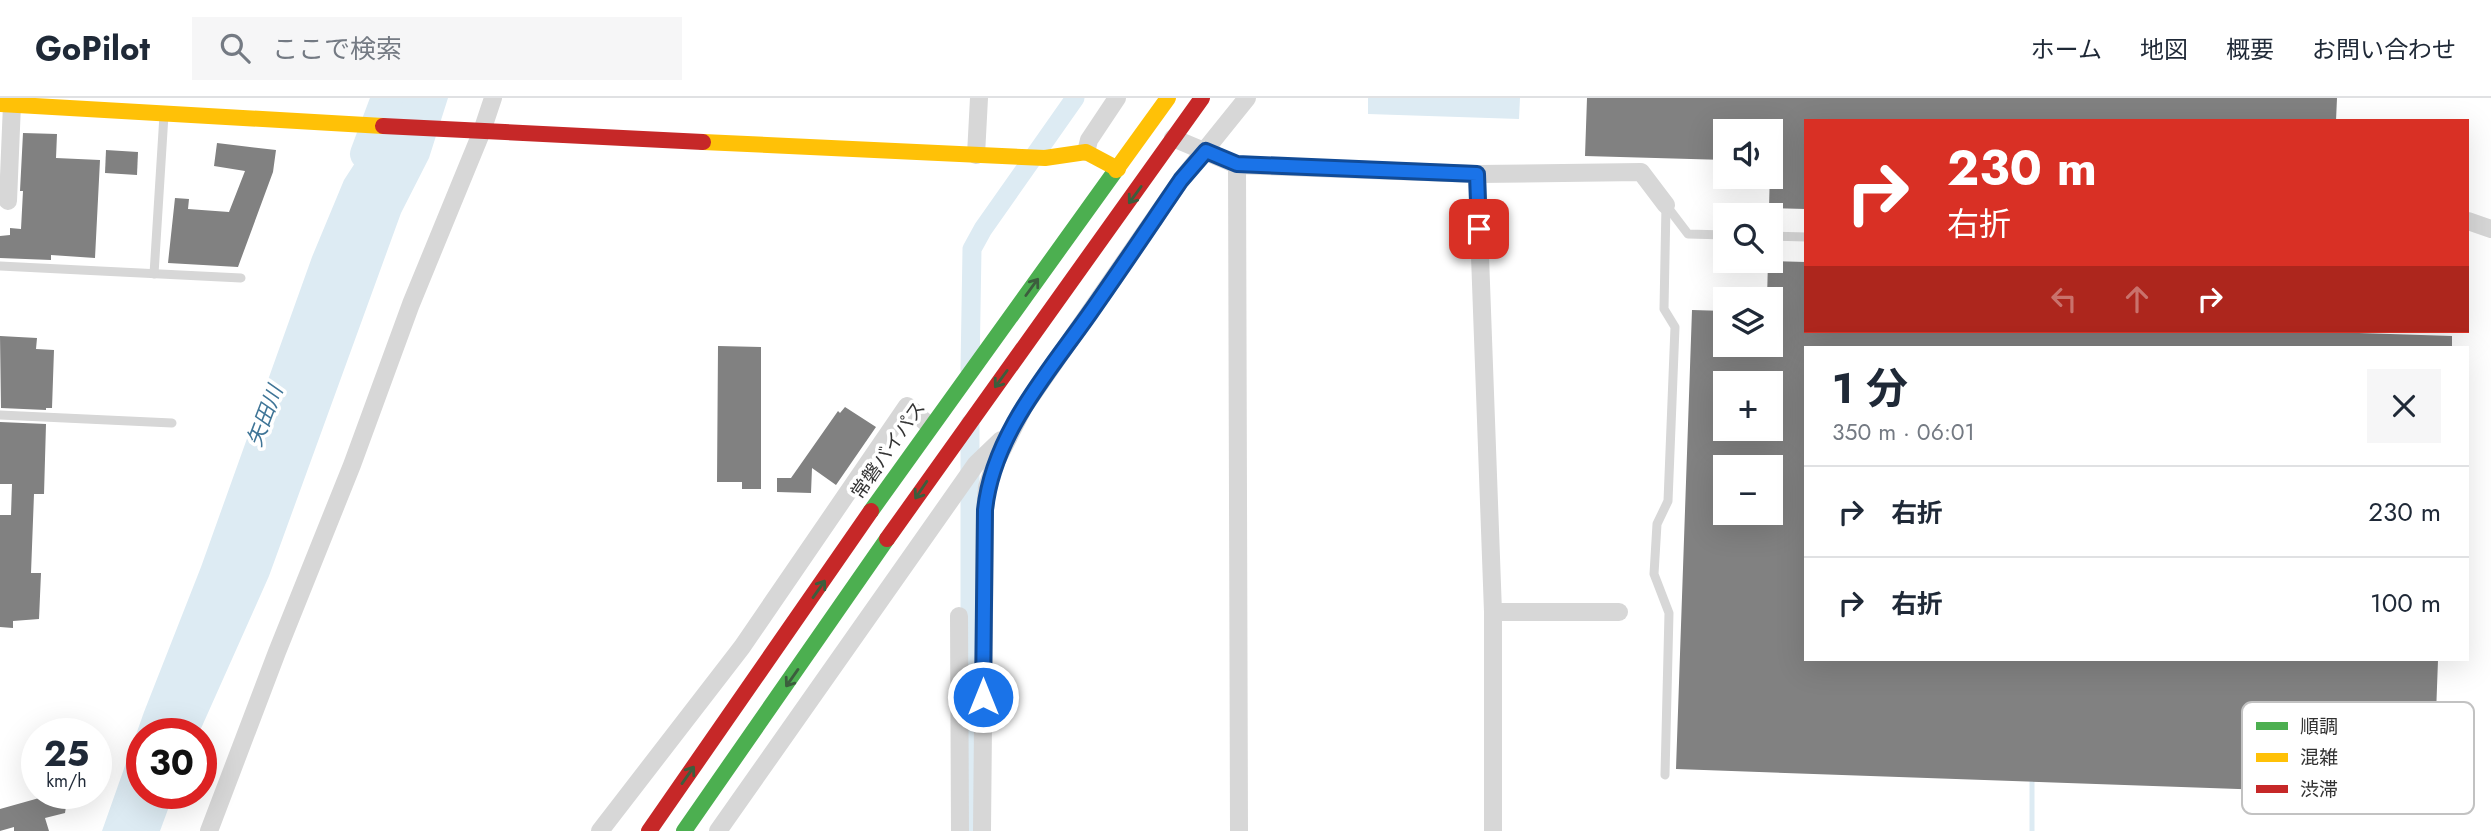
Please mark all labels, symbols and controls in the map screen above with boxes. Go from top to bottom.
search box [192,17,682,80]
text: GoPilot [35,25,150,72]
icon: search [216,29,254,67]
text: ここで検索 [272,30,402,68]
text: ホーム [2031,32,2102,67]
text: 地図 [2140,32,2188,67]
text: 概要 [2226,32,2274,67]
text: お問い合わせ [2312,32,2456,67]
map controls [1713,119,1783,525]
button: sound [1713,119,1783,189]
text: 230 m [1947,133,2097,203]
icon: right [1832,147,1923,238]
one-way arrow [1127,185,1142,204]
pin [1449,199,1509,259]
text: 右折 [1947,201,2011,247]
button: search [1713,203,1783,273]
icon: arrive [1460,210,1498,248]
one-way arrow [1025,278,1040,297]
icon: left [2045,280,2083,318]
icon: ahead [2118,280,2156,318]
icon: right [2191,280,2229,318]
button: layers [1713,287,1783,357]
text: 1 分 [1832,358,1908,419]
one-way arrow [994,369,1008,388]
button: close [2367,369,2441,443]
button: + [1713,371,1783,441]
water label: 矢田川 [240,379,291,451]
street label: 常磐バイパス [844,396,932,504]
text: 350 m · 06:01 [1832,415,1975,449]
button: − [1713,455,1783,525]
one-way arrow [914,480,928,499]
icon: right [1832,493,1870,531]
text: 230 m [2368,493,2441,531]
text: 右折 [1891,494,1943,532]
one-way arrow [812,580,826,599]
icon: right [1832,584,1870,622]
text: 100 m [2370,584,2441,622]
text: 右折 [1891,585,1943,623]
position arrow [946,660,1020,734]
one-way arrow [785,667,799,687]
legend [2242,702,2474,814]
text: 順調 [2300,713,2338,740]
speed limit sign: 30 [126,718,217,809]
text: 25 [44,729,89,779]
text: 混雑 [2300,744,2338,771]
one-way arrow [681,766,695,785]
text: km/h [46,768,87,794]
text: 渋滞 [2300,776,2338,803]

